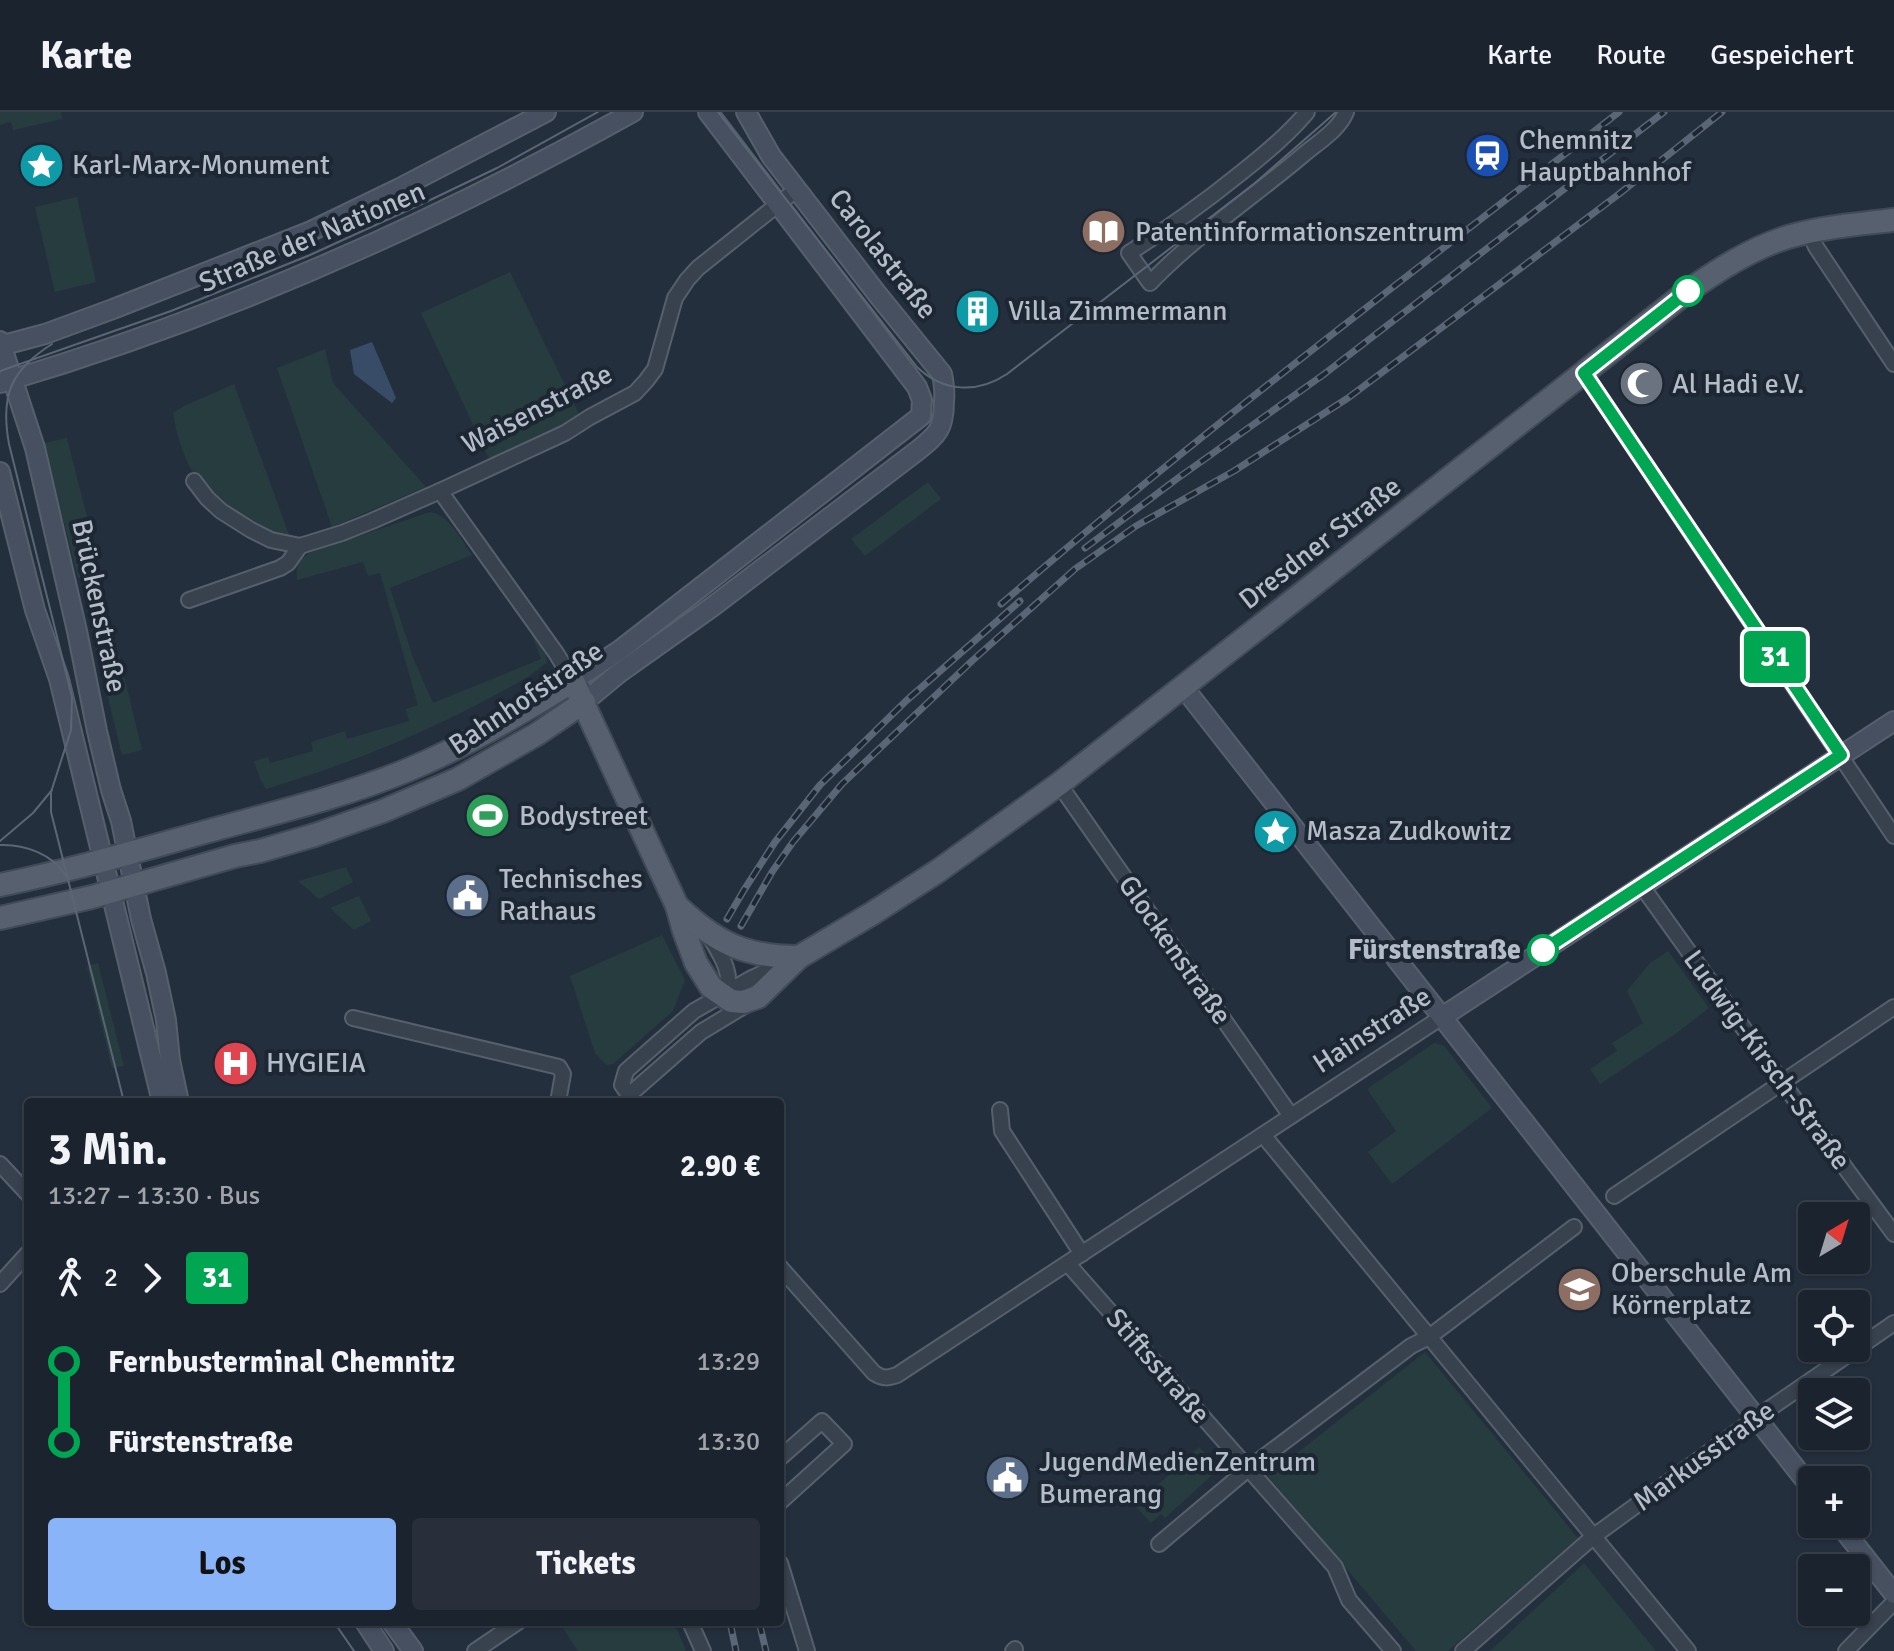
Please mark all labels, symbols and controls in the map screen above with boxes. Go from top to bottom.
text: Karte [40,32,132,79]
text: Karte [1487,38,1552,72]
text: Route [1596,38,1666,72]
text: Gespeichert [1710,38,1854,72]
place label: Chemnitz Hauptbahnhof [1519,123,1692,189]
station icon: Chemnitz Hauptbahnhof [1464,132,1512,180]
place icon: Karl-Marx-Monument [17,141,65,189]
place label: Karl-Marx-Monument [72,148,330,182]
street label: Straße der Nationen [194,174,430,300]
street label: Carolastraße [822,182,944,326]
library icon: Patentinformationszentrum [1080,208,1128,256]
place label: Patentinformationszentrum [1135,215,1465,249]
unlabelled marker [1673,276,1703,306]
building icon: Villa Zimmermann [953,287,1001,335]
place label: Villa Zimmermann [1008,294,1228,328]
street label: Waisenstraße [456,357,618,461]
mosque icon: Al Hadi e.V. [1617,360,1665,408]
place label: Al Hadi e.V. [1672,367,1805,401]
street label: Dresdner Straße [1232,469,1408,617]
street label: Brückenstraße [64,516,134,696]
line badge: 31 [1739,631,1811,683]
street label: Bahnhofstraße [442,634,610,762]
text: 31 [1760,640,1790,674]
sports icon: Bodystreet [464,792,512,840]
place label: Bodystreet [519,799,648,833]
place icon: Masza Zudkowitz [1251,807,1299,855]
place label: Masza Zudkowitz [1306,814,1512,848]
place label: Technisches Rathaus [499,862,643,928]
street label: Glockenstraße [1111,869,1239,1031]
public building icon: Technisches Rathaus [444,871,492,919]
place label: Fürstenstraße [1348,933,1521,967]
marker: Fürstenstraße [1528,935,1558,965]
street label: Ludwig-Kirsch-Straße [1676,944,1858,1176]
street label: Hainstraße [1307,979,1437,1081]
hospital icon: HYGIEIA [211,1039,259,1087]
place label: HYGIEIA [266,1046,366,1080]
text: 3 Min. [48,1123,168,1177]
text: 2.90 € [680,1148,760,1185]
text: 13:27 – 13:30 · Bus [48,1180,260,1212]
north arrow [1798,1202,1870,1274]
map controls [1798,1202,1870,1626]
icon: walk [48,1256,92,1300]
icon: forward [130,1256,174,1300]
place label: Oberschule Am Körnerplatz [1611,1256,1792,1322]
text: 31 [202,1261,232,1295]
text: 2 [104,1262,118,1294]
school or university icon: Oberschule Am Körnerplatz [1556,1265,1604,1313]
button: locate [1798,1290,1870,1362]
street label: Stiftsstraße [1099,1301,1217,1431]
text: Fernbusterminal Chemnitz [108,1344,455,1381]
text: 13:29 [697,1346,760,1378]
button: layers [1798,1378,1870,1450]
street label: Markusstraße [1627,1393,1781,1519]
text: Fürstenstraße [108,1424,293,1461]
text: 13:30 [697,1426,760,1458]
place label: JugendMedienZentrum Bumerang [1039,1445,1316,1511]
public building icon: JugendMedienZentrum Bumerang [984,1454,1032,1502]
button: + [1798,1466,1870,1538]
button: Los [48,1518,396,1610]
button: Tickets [412,1518,760,1610]
button: − [1798,1554,1870,1626]

